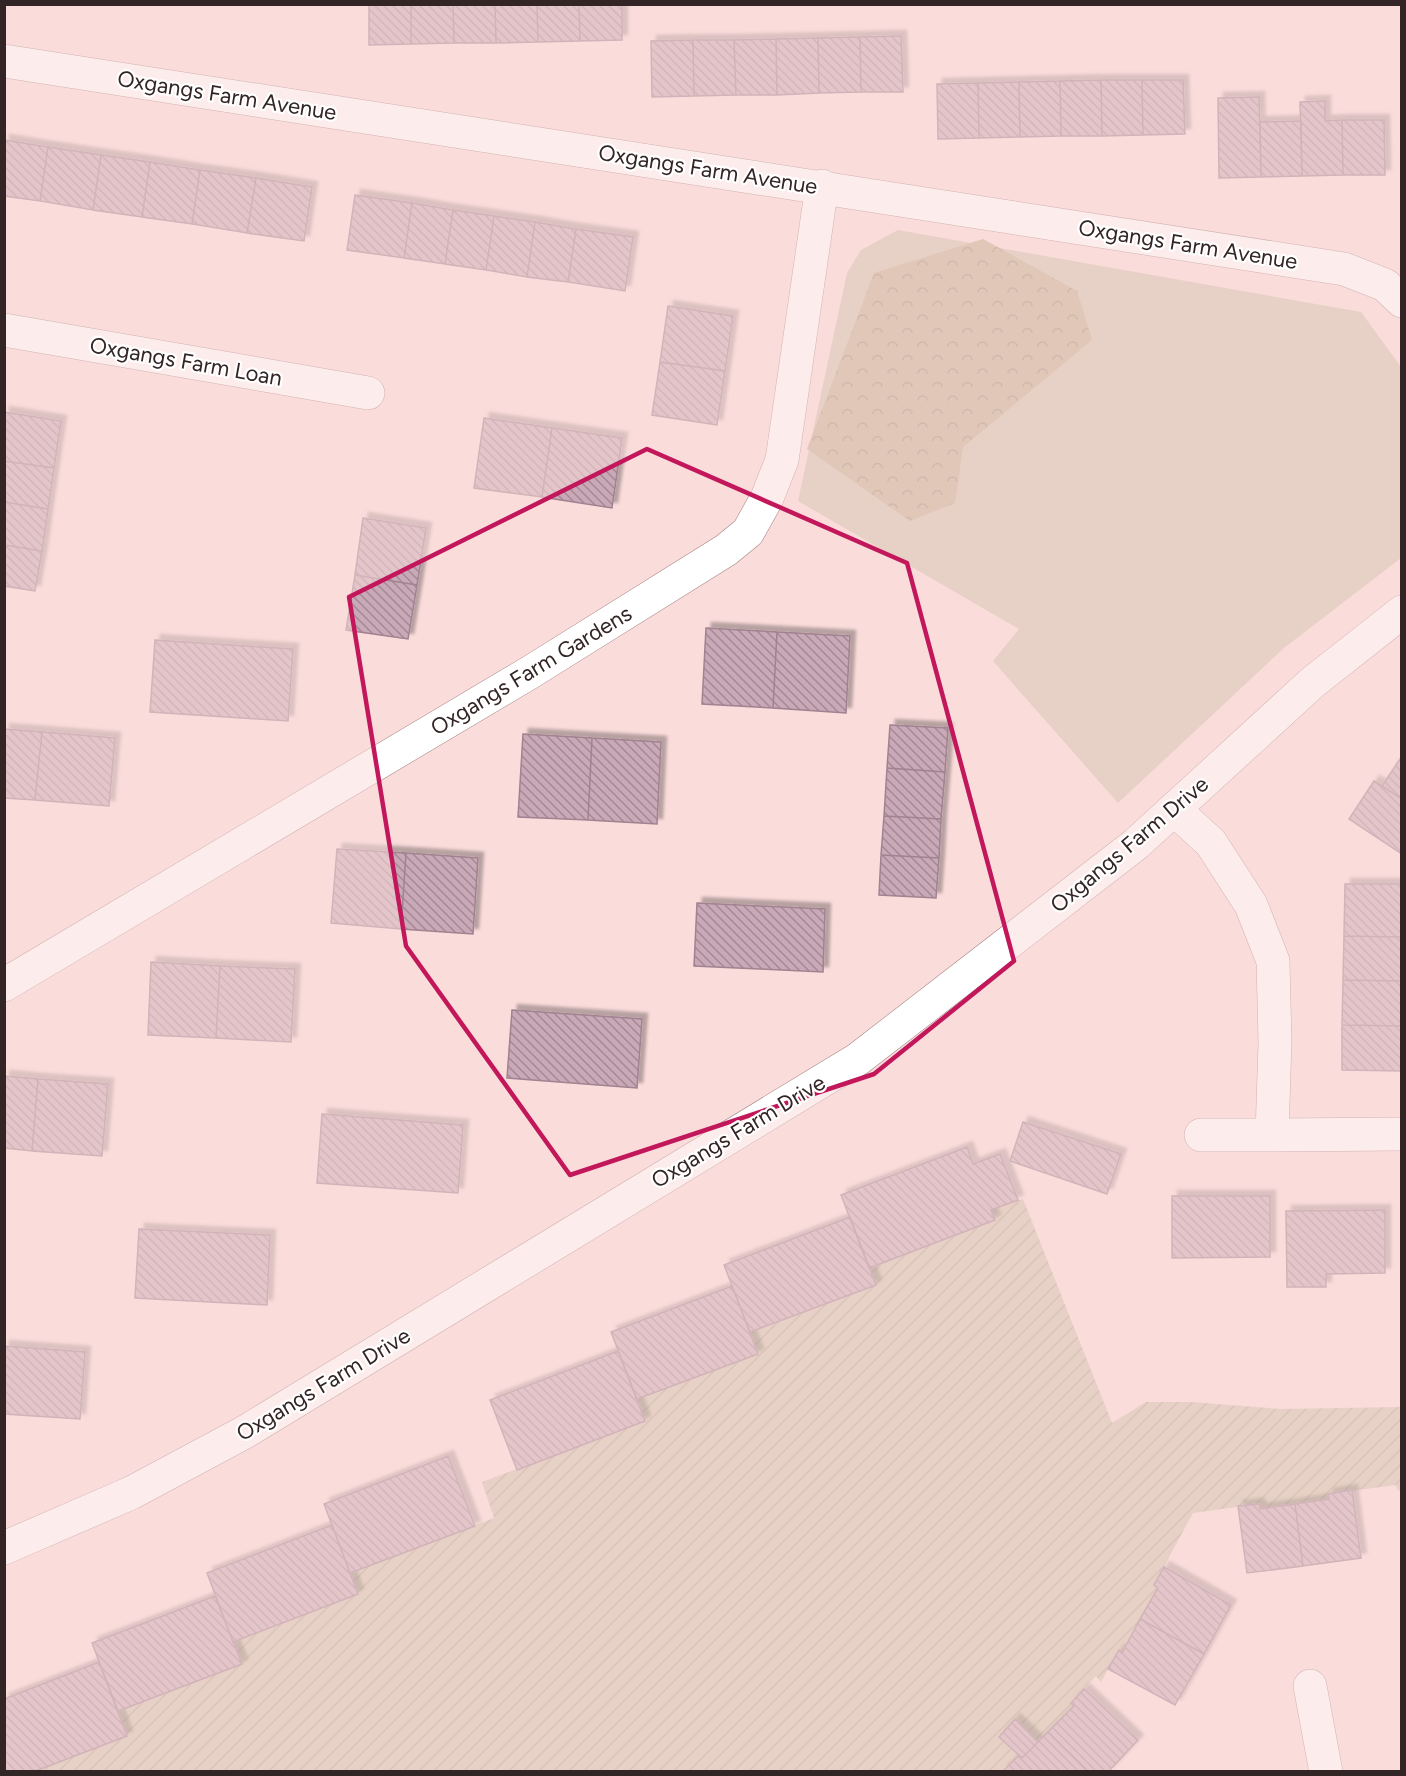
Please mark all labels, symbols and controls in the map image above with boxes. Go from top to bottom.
street label: Oxgangs Farm Avenue [115,65,338,126]
street label: Oxgangs Farm Avenue [596,139,819,200]
street label: Oxgangs Farm Avenue [1076,214,1299,275]
street label: Oxgangs Farm Loan [88,331,284,392]
street label: Oxgangs Farm Gardens [426,600,637,741]
street label: Oxgangs Farm Drive [1045,770,1214,918]
street label: Oxgangs Farm Drive [646,1069,830,1194]
street label: Oxgangs Farm Drive [231,1322,415,1447]

